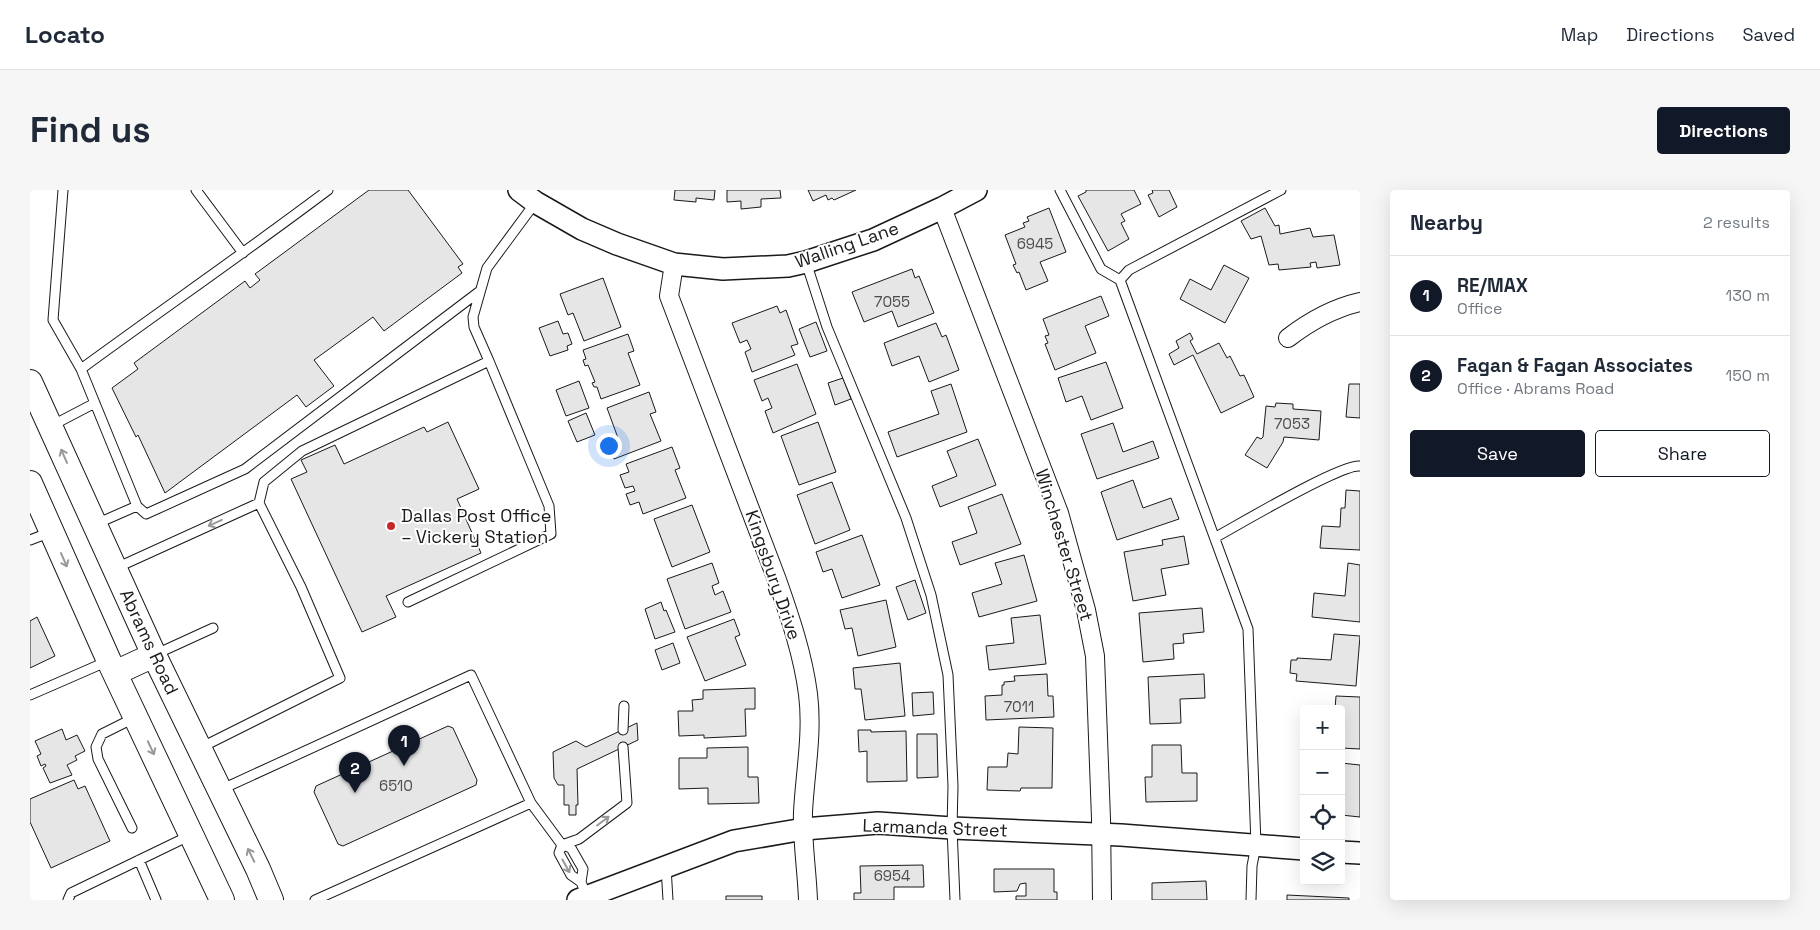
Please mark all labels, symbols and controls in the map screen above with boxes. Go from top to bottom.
text: Locato [25,19,105,50]
text: Map [1561,23,1598,46]
text: Directions [1626,23,1715,46]
text: Saved [1743,23,1795,46]
button: Directions [1657,107,1790,154]
text: Find us [30,108,151,152]
text: Nearby [1410,209,1483,236]
text: 2 results [1703,212,1770,233]
street label: Walling Lane [792,216,902,273]
house number: 6945 [1017,234,1053,253]
text: RE/MAX [1457,273,1528,298]
text: 1 [1422,285,1430,306]
text: 130 m [1726,285,1770,306]
house number: 7055 [874,292,910,311]
text: Office [1457,298,1503,319]
text: Fagan & Fagan Associates [1457,353,1693,378]
text: 2 [1421,365,1431,386]
text: 150 m [1726,365,1770,386]
text: Office · Abrams Road [1457,378,1614,399]
house number: 7053 [1274,414,1310,433]
button: Save [1410,430,1585,477]
button: Share [1595,430,1770,477]
your location [596,433,622,459]
one-way arrow [59,449,69,464]
street label: Winchester Street [1030,466,1099,624]
place label: Dallas Post Office – Vickery Station [401,504,552,548]
street label: Kingsbury Drive [741,507,806,643]
one-way arrow [208,519,223,529]
marker: Dallas Post Office – Vickery Station [385,520,397,532]
one-way arrow [60,552,69,567]
street label: Abrams Road [115,585,184,698]
house number: 7011 [1004,697,1034,716]
map controls [1300,705,1345,885]
button: + [1300,705,1345,750]
pin: 1 [388,725,420,766]
one-way arrow [147,740,156,755]
button: − [1300,750,1345,795]
pin: 2 [339,752,371,793]
house number: 6510 [379,776,413,795]
button: locate [1300,795,1345,840]
street label: Larmanda Street [862,813,1008,842]
one-way arrow [596,816,610,826]
button: layers [1300,840,1345,885]
one-way arrow [246,848,256,863]
one-way arrow [561,858,571,873]
house number: 6954 [874,866,910,885]

